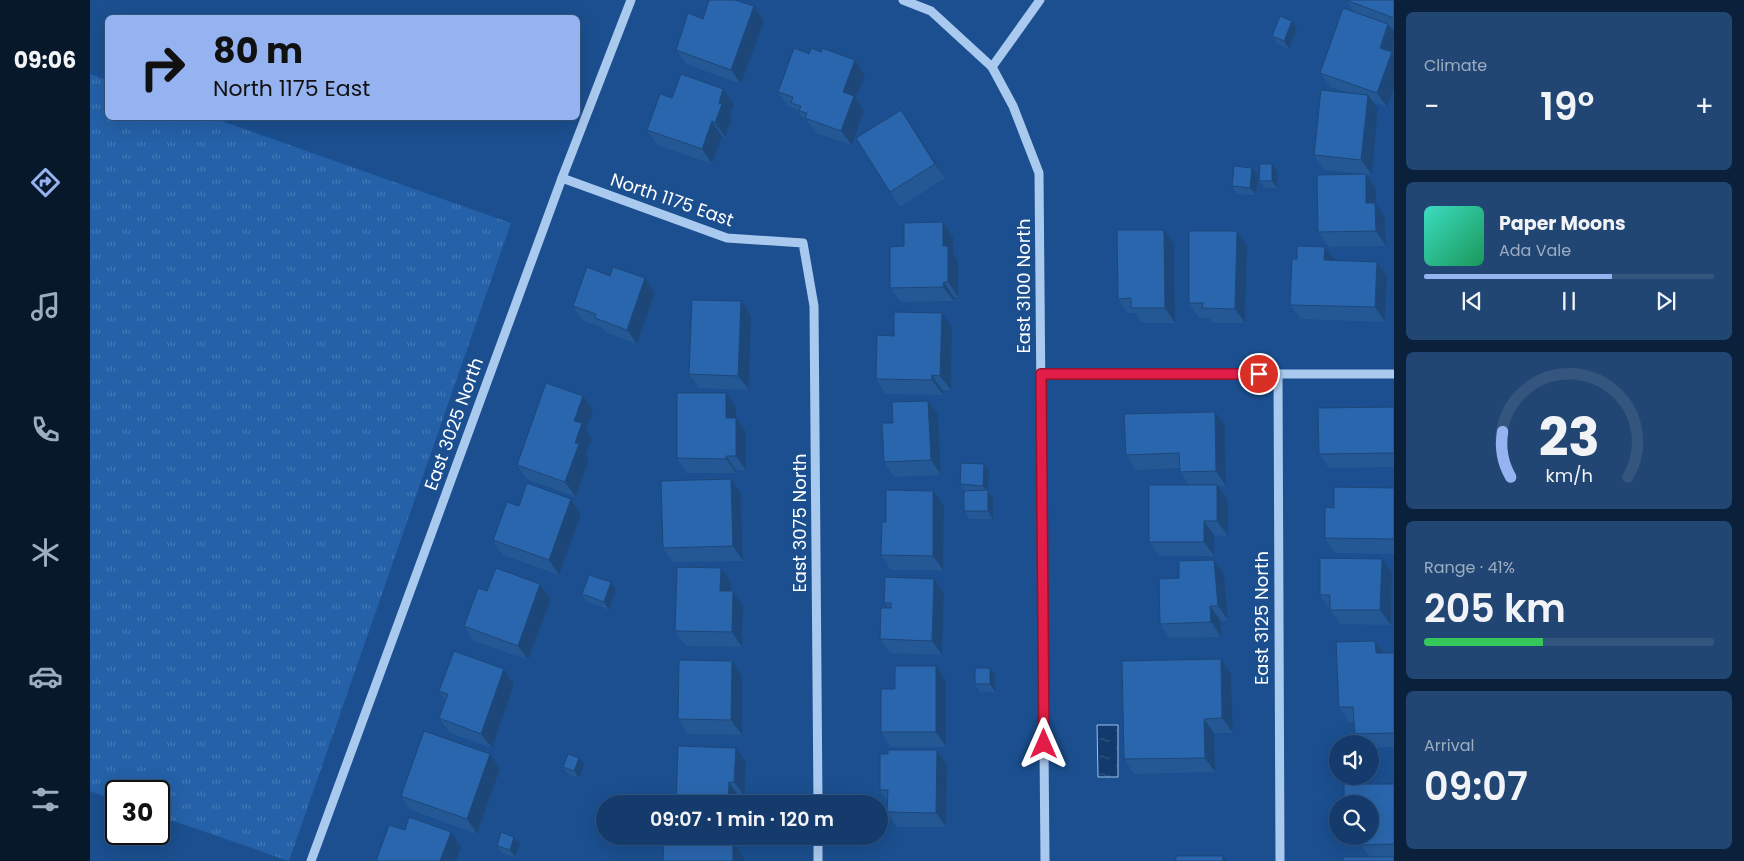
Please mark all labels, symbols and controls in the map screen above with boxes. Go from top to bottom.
text: 80 m [213,26,303,75]
icon: right [130,35,195,100]
text: 09:06 [14,45,76,76]
text: Climate [1424,54,1487,77]
text: North 1175 East [213,73,370,104]
text: 19° [1540,80,1594,133]
text: − [1424,87,1439,126]
text: + [1695,87,1714,126]
icon: directions [28,165,63,200]
street label: North 1175 East [607,167,737,232]
text: Paper Moons [1499,210,1626,237]
street label: East 3100 North [1011,219,1036,353]
text: Ada Vale [1499,239,1571,262]
icon: previous [1458,287,1486,315]
icon: pause [1555,287,1583,315]
icon: next [1652,287,1680,315]
icon: music [28,289,63,324]
pin [1238,353,1280,395]
street label: East 3025 North [418,354,489,494]
icon: arrive [1245,360,1273,388]
text: 23 [1538,401,1600,474]
icon: phone [28,412,63,447]
street label: East 3075 North [787,454,812,592]
text: km/h [1545,463,1593,488]
icon: climate [28,535,63,570]
street label: East 3125 North [1249,551,1274,685]
text: Range · 41% [1424,556,1515,579]
text: 205 km [1424,582,1566,635]
icon: car [28,659,63,694]
position arrow [1017,717,1069,769]
text: Arrival [1424,734,1474,757]
map controls [1329,735,1379,845]
button: sound [1329,735,1379,785]
text: 09:07 [1424,760,1528,813]
speed limit sign: 30 [105,780,170,845]
icon: filters [28,782,63,817]
button: search [1329,795,1379,845]
text: 09:07 · 1 min · 120 m [650,806,834,833]

